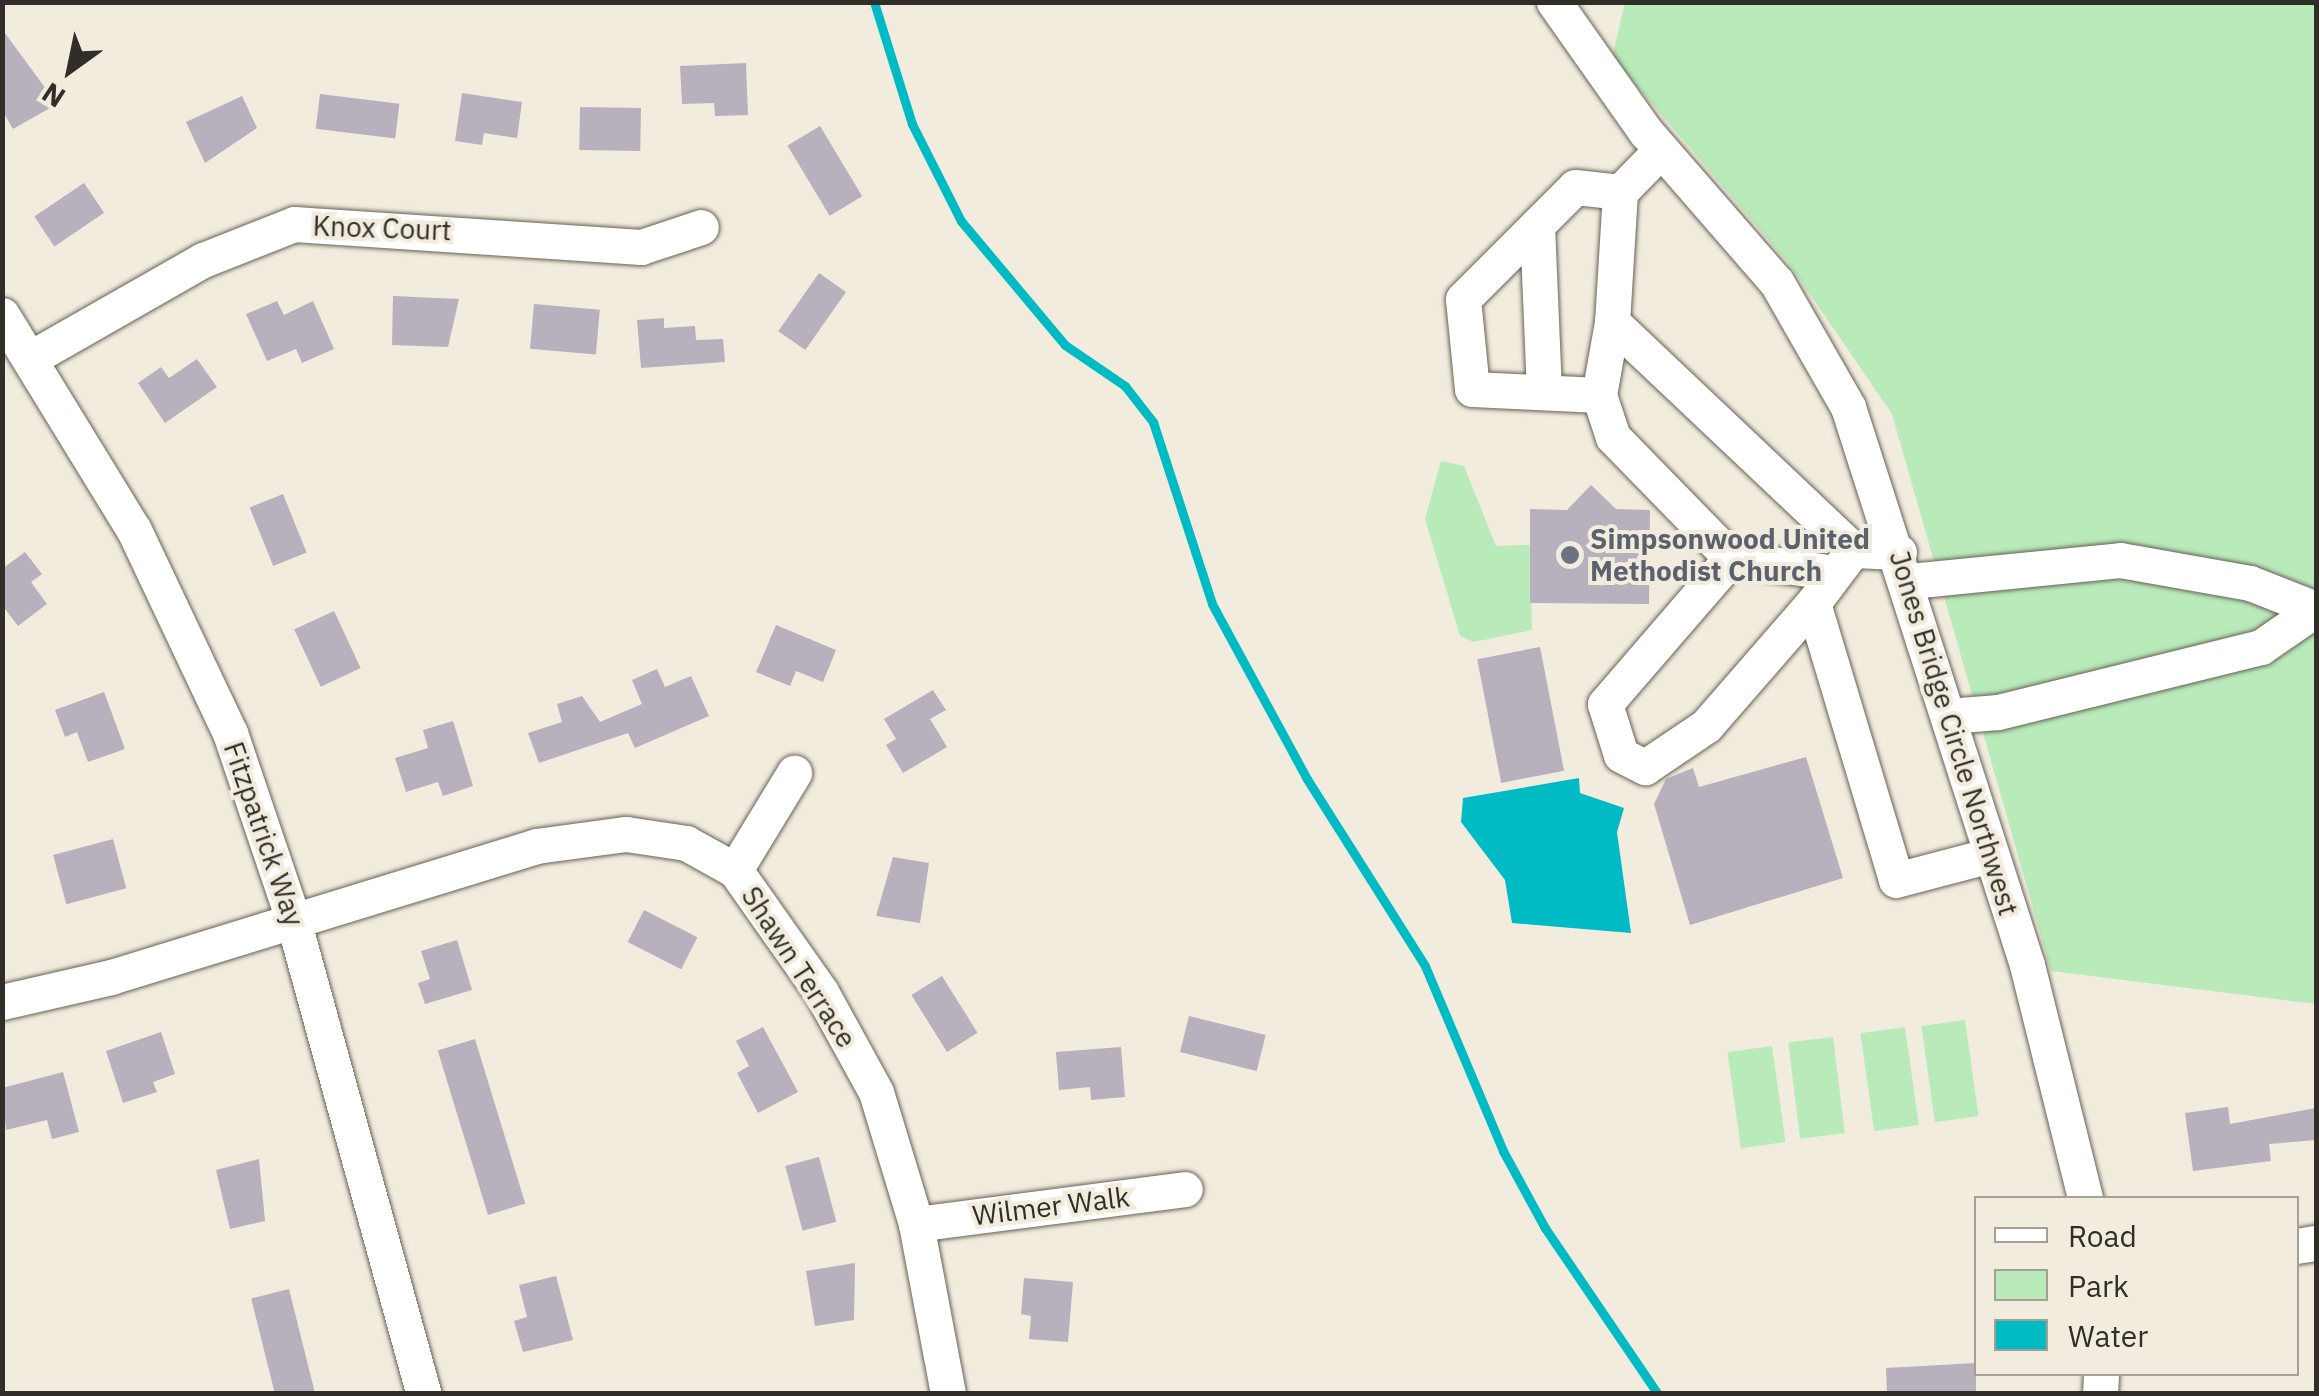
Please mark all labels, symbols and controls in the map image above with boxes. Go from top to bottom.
north arrow [20,20,120,120]
text: N [35,75,72,117]
street label: Knox Court [312,209,452,247]
place label: Simpsonwood United Methodist Church [1590,522,1870,588]
marker: Simpsonwood United Methodist Church [1559,544,1581,566]
street label: Jones Bridge Circle Northwest [1882,547,2026,919]
street label: Fitzpatrick Way [217,737,311,931]
street label: Shawn Terrace [734,880,864,1054]
street label: Wilmer Walk [970,1180,1132,1232]
legend [1974,1196,2299,1376]
text: Road [2068,1216,2137,1255]
text: Park [2068,1266,2129,1305]
text: Water [2068,1316,2148,1355]

